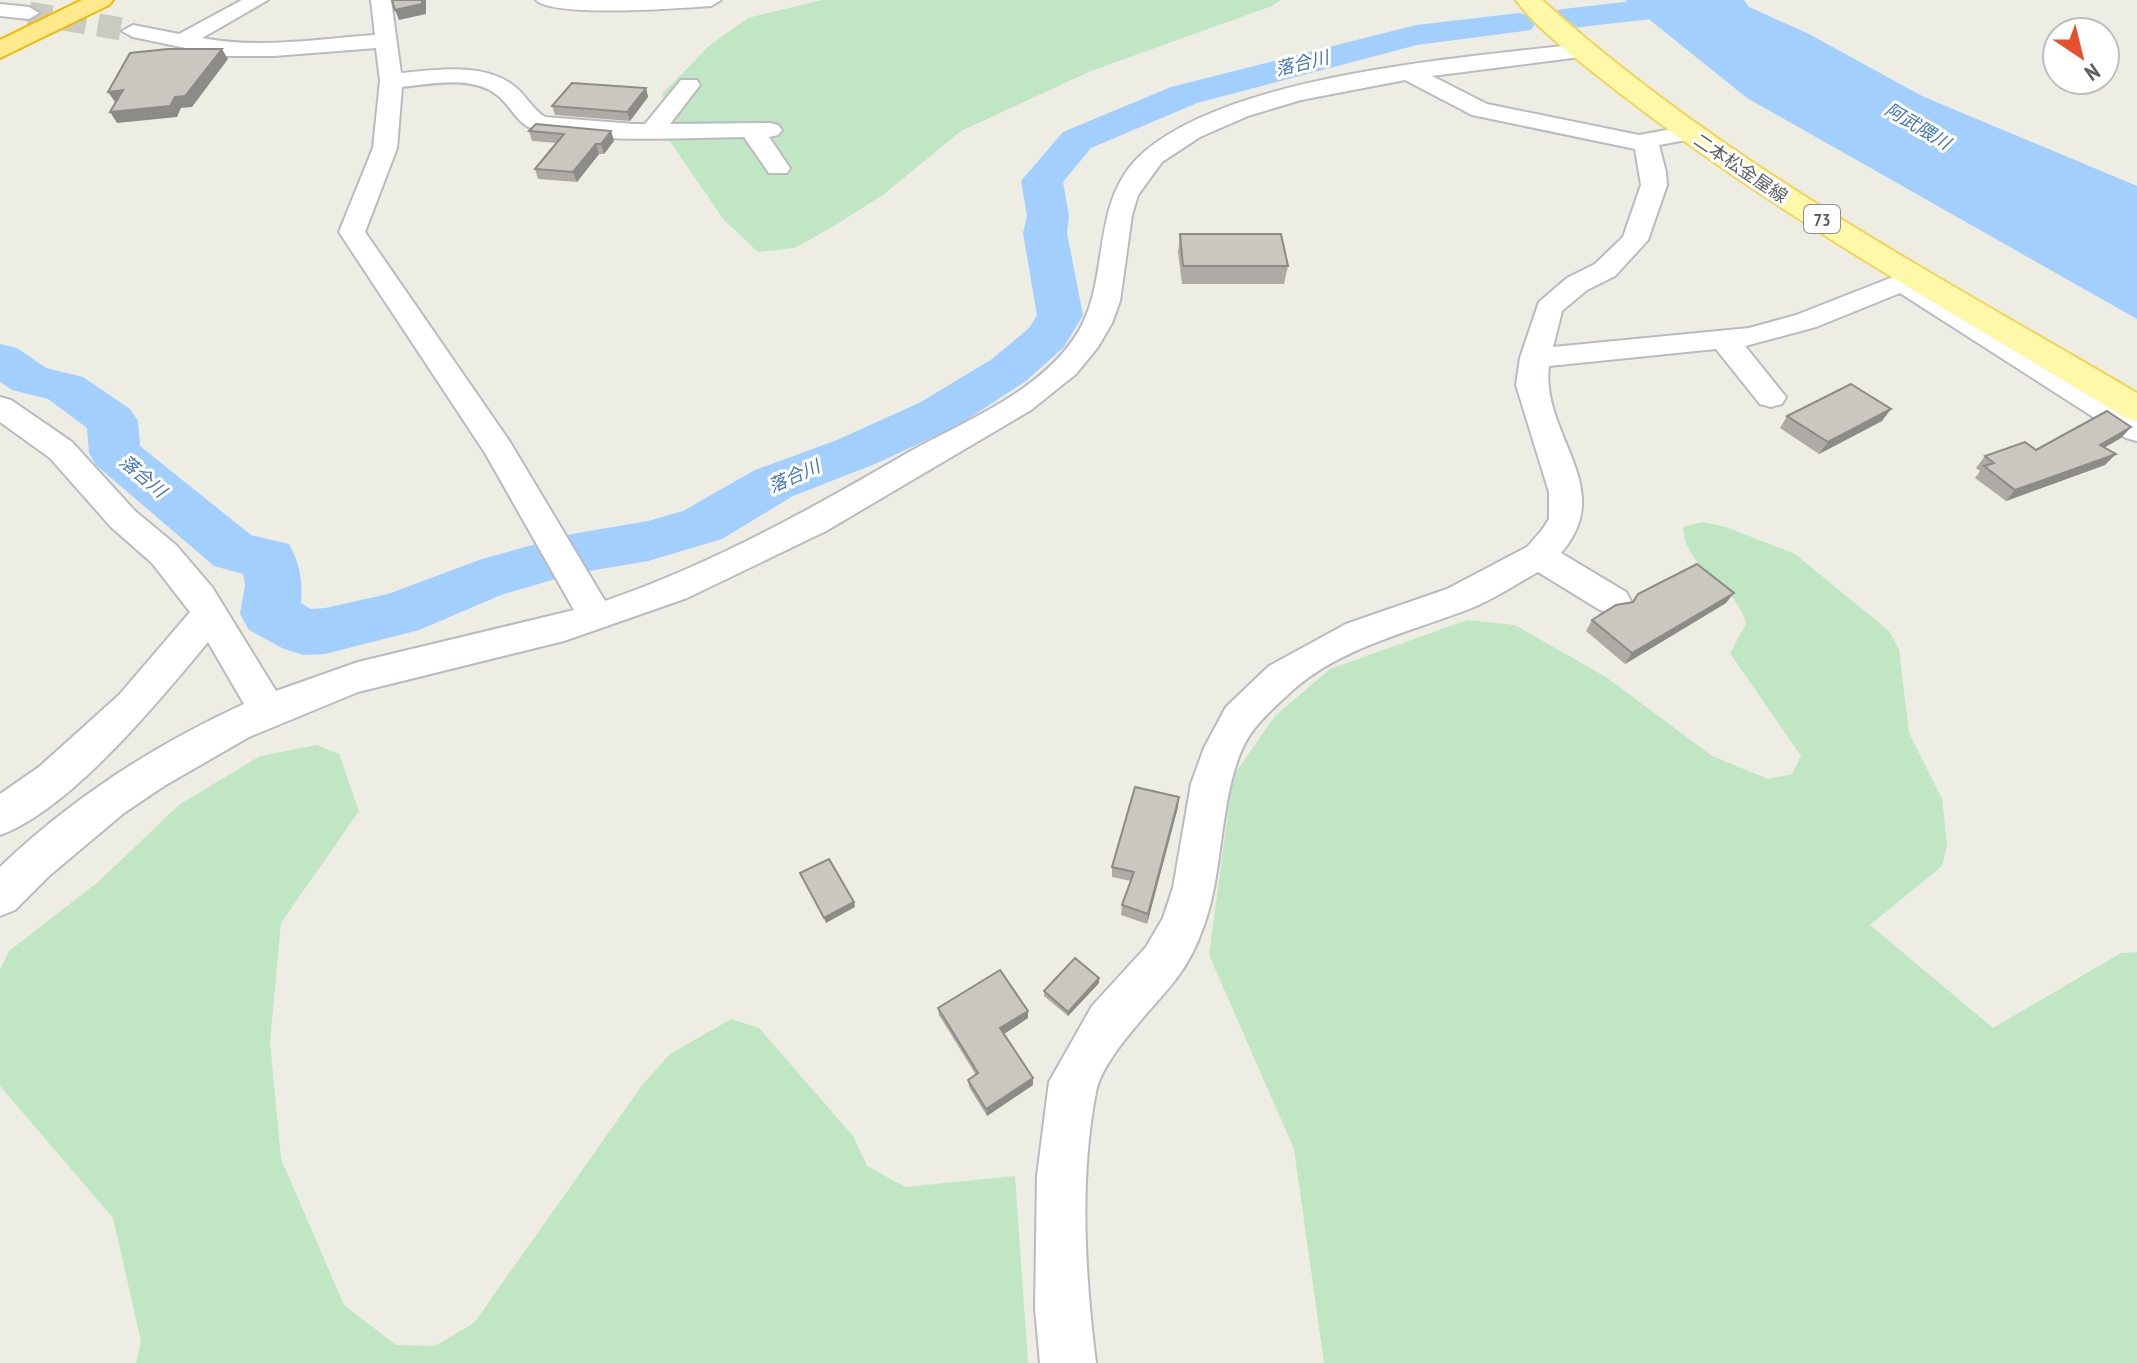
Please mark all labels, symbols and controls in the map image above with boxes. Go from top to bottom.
north arrow [2041,16,2121,96]
water label: 落合川 [1273,45,1333,81]
text: N [2080,58,2105,87]
water label: 阿武隈川 [1881,98,1956,155]
street label: 二本松金屋線 [1690,128,1792,208]
road number: 73 [1804,205,1840,233]
water label: 落合川 [115,450,173,503]
water label: 落合川 [765,454,825,497]

